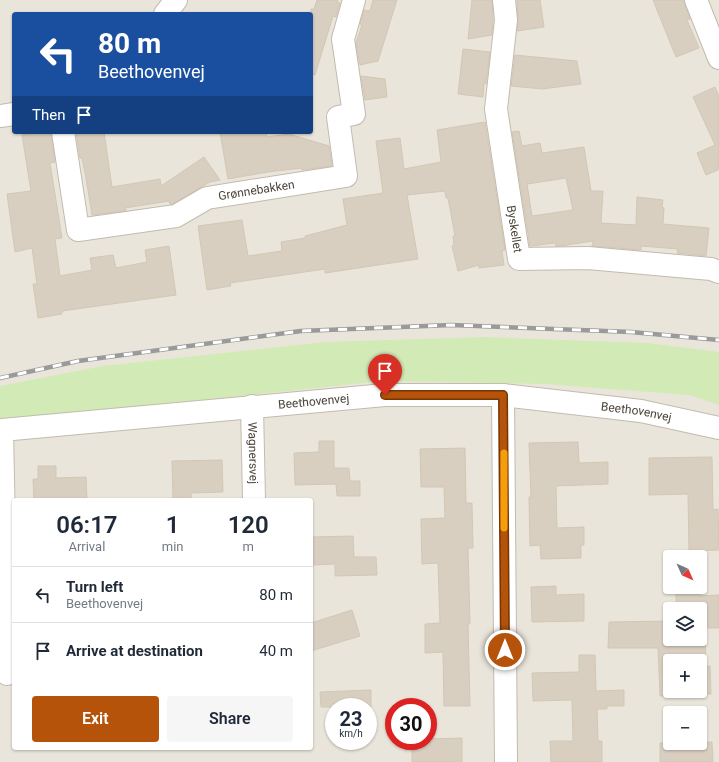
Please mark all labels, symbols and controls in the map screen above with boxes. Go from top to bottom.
text: 80 m [98,27,161,60]
icon: left [32,28,84,80]
text: Beethovenvej [98,61,205,82]
icon: arrive [73,104,95,126]
text: Then [32,106,65,124]
street label: Grønnebakken [217,177,296,203]
street label: Byskellet [504,204,525,254]
pin [368,354,402,395]
icon: arrive [374,360,396,382]
street label: Beethovenvej [278,391,350,412]
street label: Beethovenvej [600,399,673,424]
street label: Wagnersvej [245,422,261,484]
text: 06:17 [56,511,118,539]
text: 1 [166,511,179,539]
text: 120 [228,511,269,539]
text: Arrival [68,539,105,554]
text: min [162,539,183,554]
text: m [243,539,254,554]
north arrow [663,550,707,594]
map controls [663,550,707,750]
text: Turn left [66,578,123,596]
icon: left [32,584,54,606]
text: 80 m [259,586,293,604]
text: Beethovenvej [66,596,143,611]
button: layers [663,602,707,646]
position arrow [484,629,526,671]
icon: arrive [32,640,54,662]
text: Arrive at destination [66,642,203,660]
text: 40 m [259,642,293,660]
button: + [663,654,707,698]
button: Exit [32,696,159,742]
button: Share [167,696,293,742]
speed limit sign: 30 [385,698,437,750]
button: − [663,706,707,750]
text: 23 [340,707,362,731]
text: km/h [339,728,363,739]

